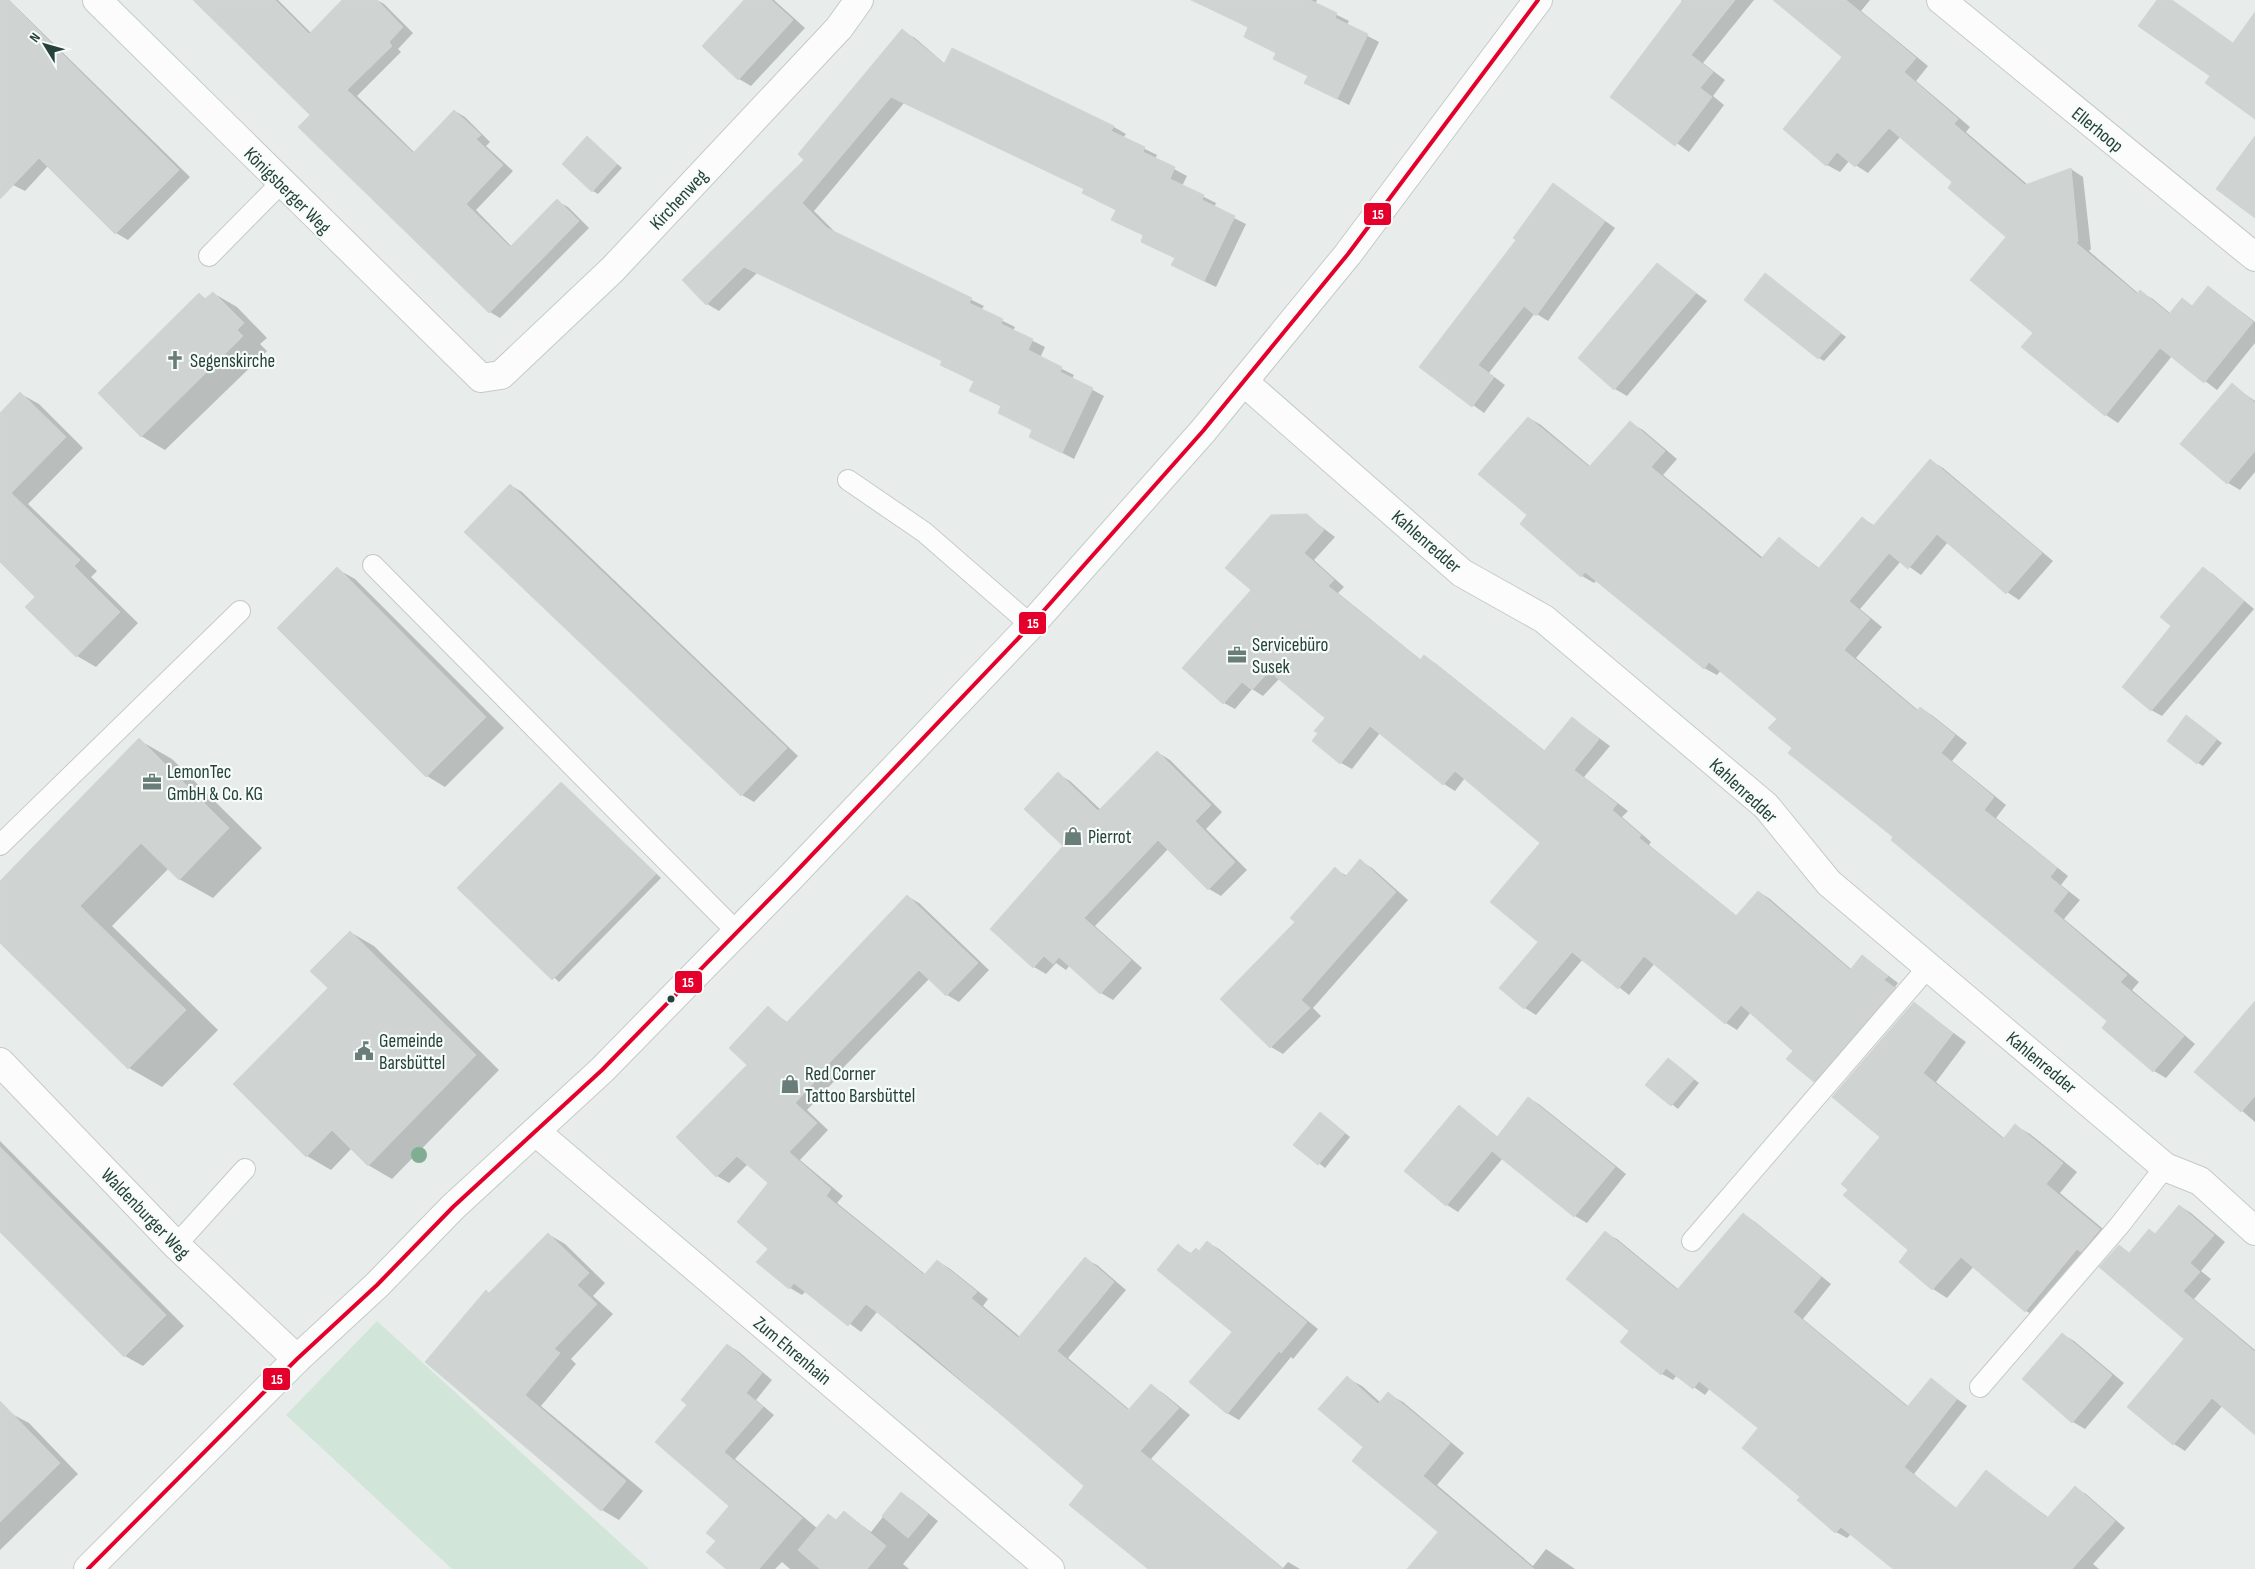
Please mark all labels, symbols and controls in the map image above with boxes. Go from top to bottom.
north arrow [20,20,70,70]
text: N [26,29,44,46]
street label: Ellerhoop [2067,102,2128,158]
street label: Königsberger Weg [239,143,336,240]
street label: Kirchenweg [645,165,713,235]
line badge: 15 [1363,202,1392,226]
text: 15 [1372,206,1384,223]
church icon: Segenskirche [164,349,186,371]
place label: Segenskirche [190,350,275,373]
street label: Kahlenredder [1386,506,1466,579]
line badge: 15 [1018,611,1047,635]
text: 15 [1027,615,1039,632]
place label: Servicebüro Susek [1252,634,1328,679]
office icon: Servicebüro Susek [1226,644,1248,666]
street label: Kahlenredder [1704,754,1782,829]
place label: LemonTec GmbH & Co. KG [167,761,263,806]
office icon: LemonTec GmbH & Co. KG [141,771,163,793]
shop icon: Pierrot [1062,825,1084,847]
place label: Pierrot [1088,826,1132,849]
line badge: 15 [674,970,703,994]
text: 15 [682,974,694,991]
unlabelled marker [666,994,676,1004]
street label: Kahlenredder [2001,1027,2081,1100]
place label: Gemeinde Barsbüttel [379,1030,445,1075]
public building icon: Gemeinde Barsbüttel [353,1040,375,1062]
place label: Red Corner Tattoo Barsbüttel [805,1063,915,1108]
shop icon: Red Corner Tattoo Barsbüttel [779,1073,801,1095]
street label: Waldenburger Weg [96,1164,194,1265]
street label: Zum Ehrenhain [748,1312,836,1390]
line badge: 15 [262,1367,291,1391]
text: 15 [271,1371,283,1388]

